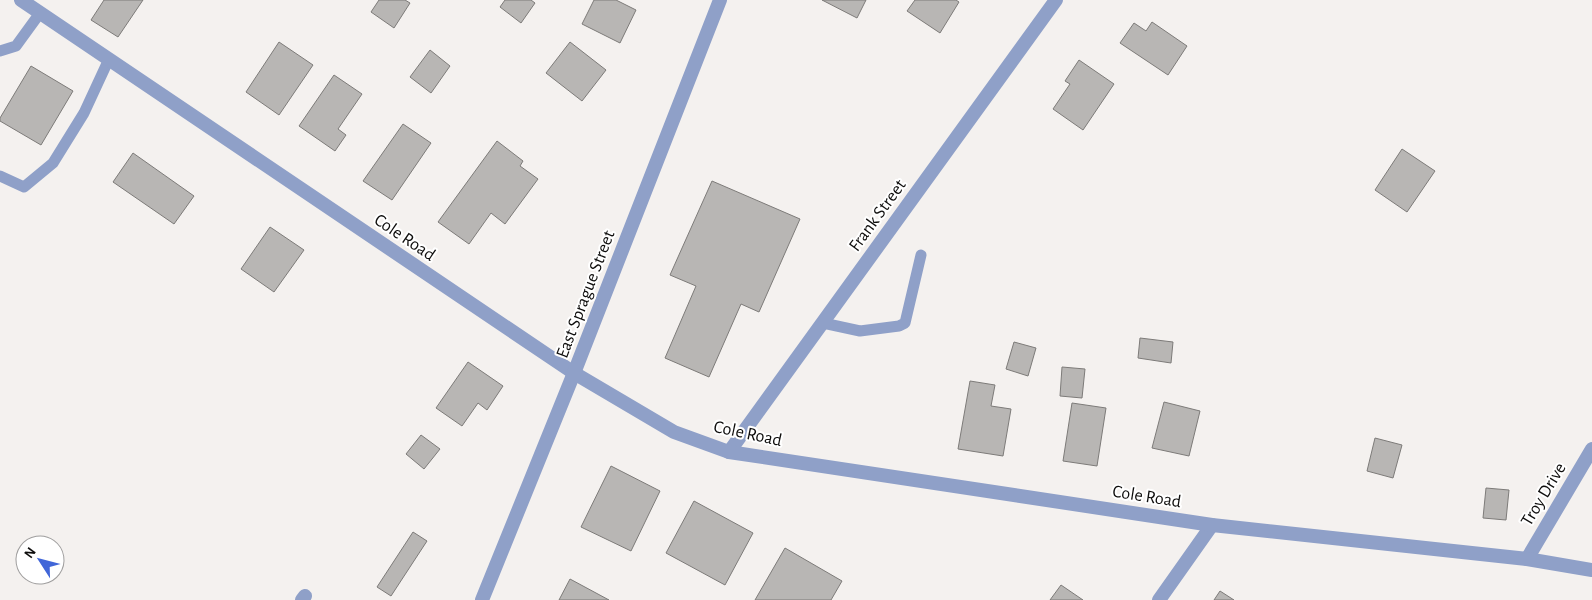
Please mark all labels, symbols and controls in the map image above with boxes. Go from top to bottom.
street label: Frank Street [846,176,910,255]
street label: Cole Road [371,211,438,265]
street label: East Sprague Street [553,228,619,361]
street label: Cole Road [712,418,784,450]
street label: Troy Drive [1518,460,1570,529]
street label: Cole Road [1111,483,1183,511]
north arrow [15,535,65,585]
text: N [22,545,39,561]

